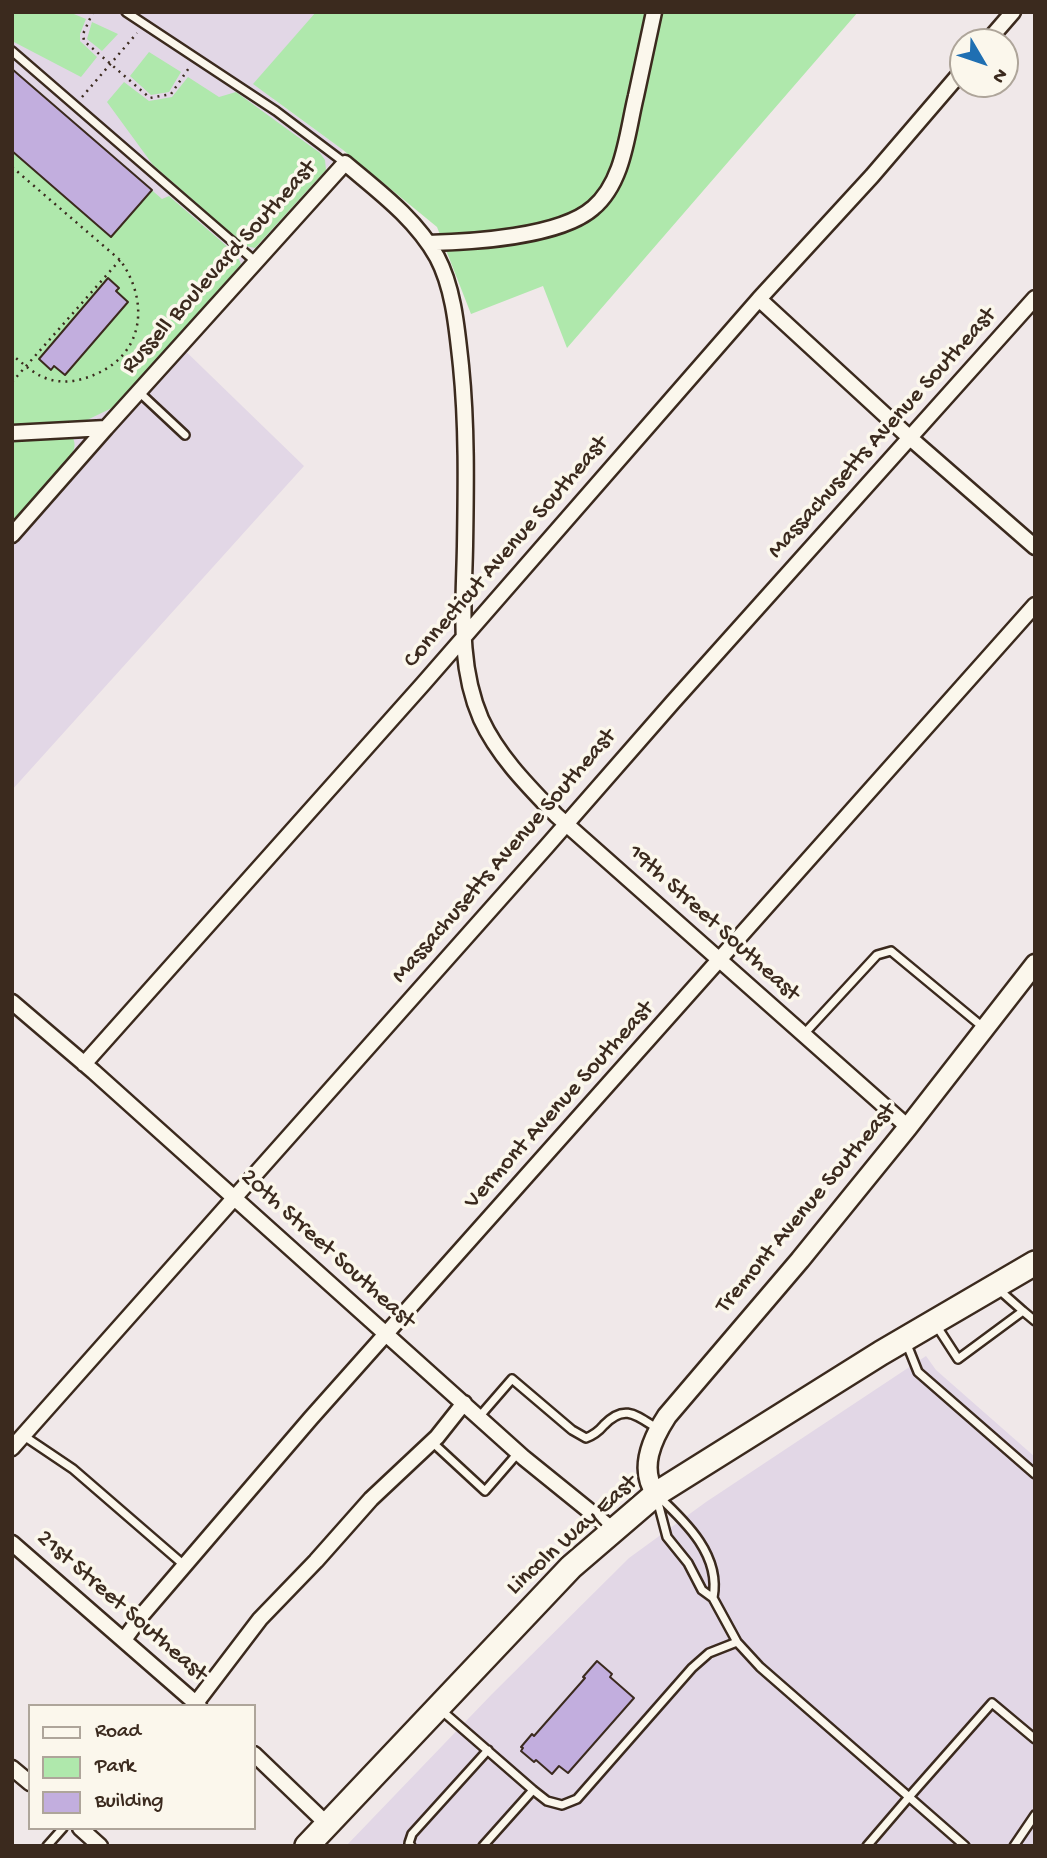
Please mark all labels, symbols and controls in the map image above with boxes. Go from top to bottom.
north arrow [949,28,1019,98]
text: N [986,63,1012,87]
street label: Russell Boulevard Southeast [116,155,324,381]
street label: Massachusetts Avenue Southeast [762,302,1004,566]
street label: Connecticut Avenue Southeast [398,431,616,675]
street label: Massachusetts Avenue Southeast [386,724,624,990]
street label: 19th Street Southeast [621,839,805,1009]
street label: Vermont Avenue Southeast [459,996,661,1216]
street label: Tremont Avenue Southeast [710,1098,904,1320]
street label: 20th Street Southeast [234,1164,420,1336]
street label: Lincoln Way East [501,1470,645,1602]
street label: 21st Street Southeast [30,1525,212,1689]
legend [28,1704,256,1830]
text: Road [95,1720,141,1745]
text: Park [95,1755,135,1780]
text: Building [95,1790,164,1815]

